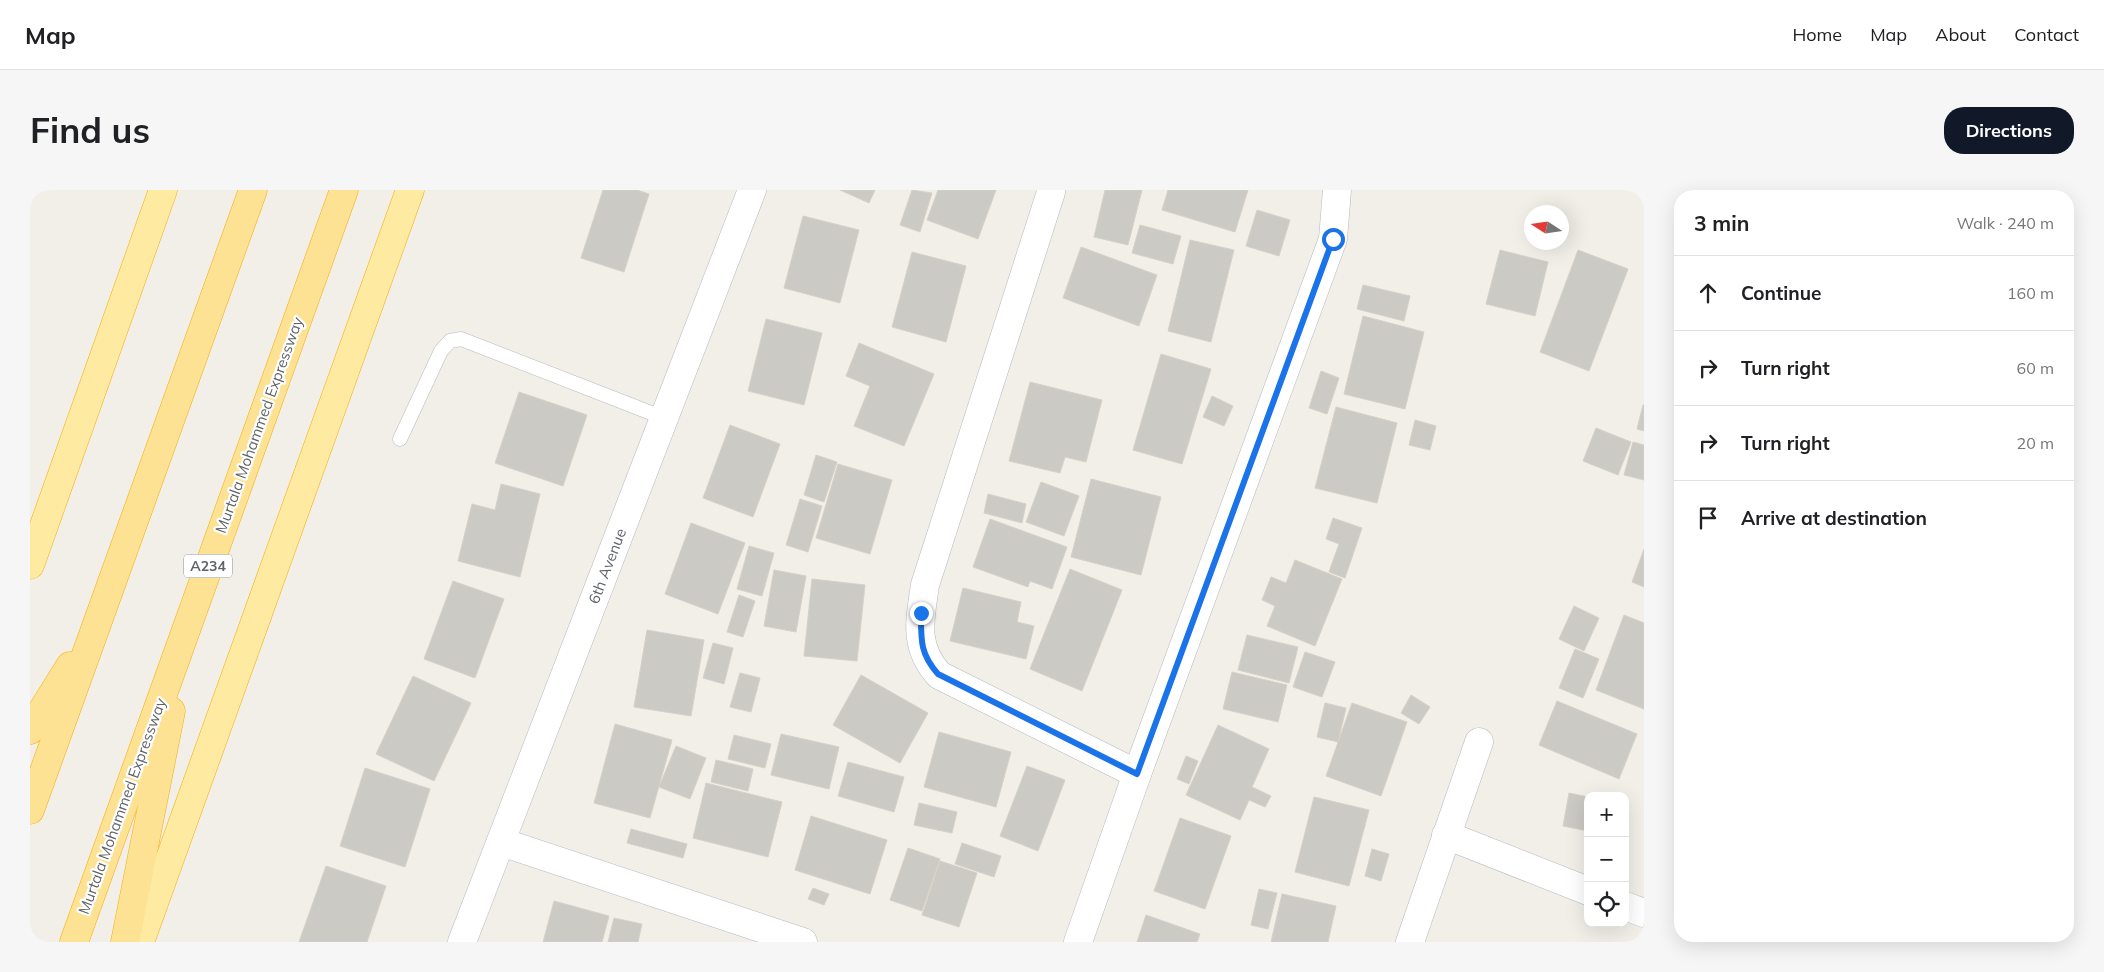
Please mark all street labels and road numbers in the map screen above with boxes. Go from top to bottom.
street label: Murtala Mohammed Expressway [211,314,307,536]
street label: 6th Avenue [584,526,630,606]
road number: A234 [184,554,232,578]
street label: Murtala Mohammed Expressway [74,695,170,917]

